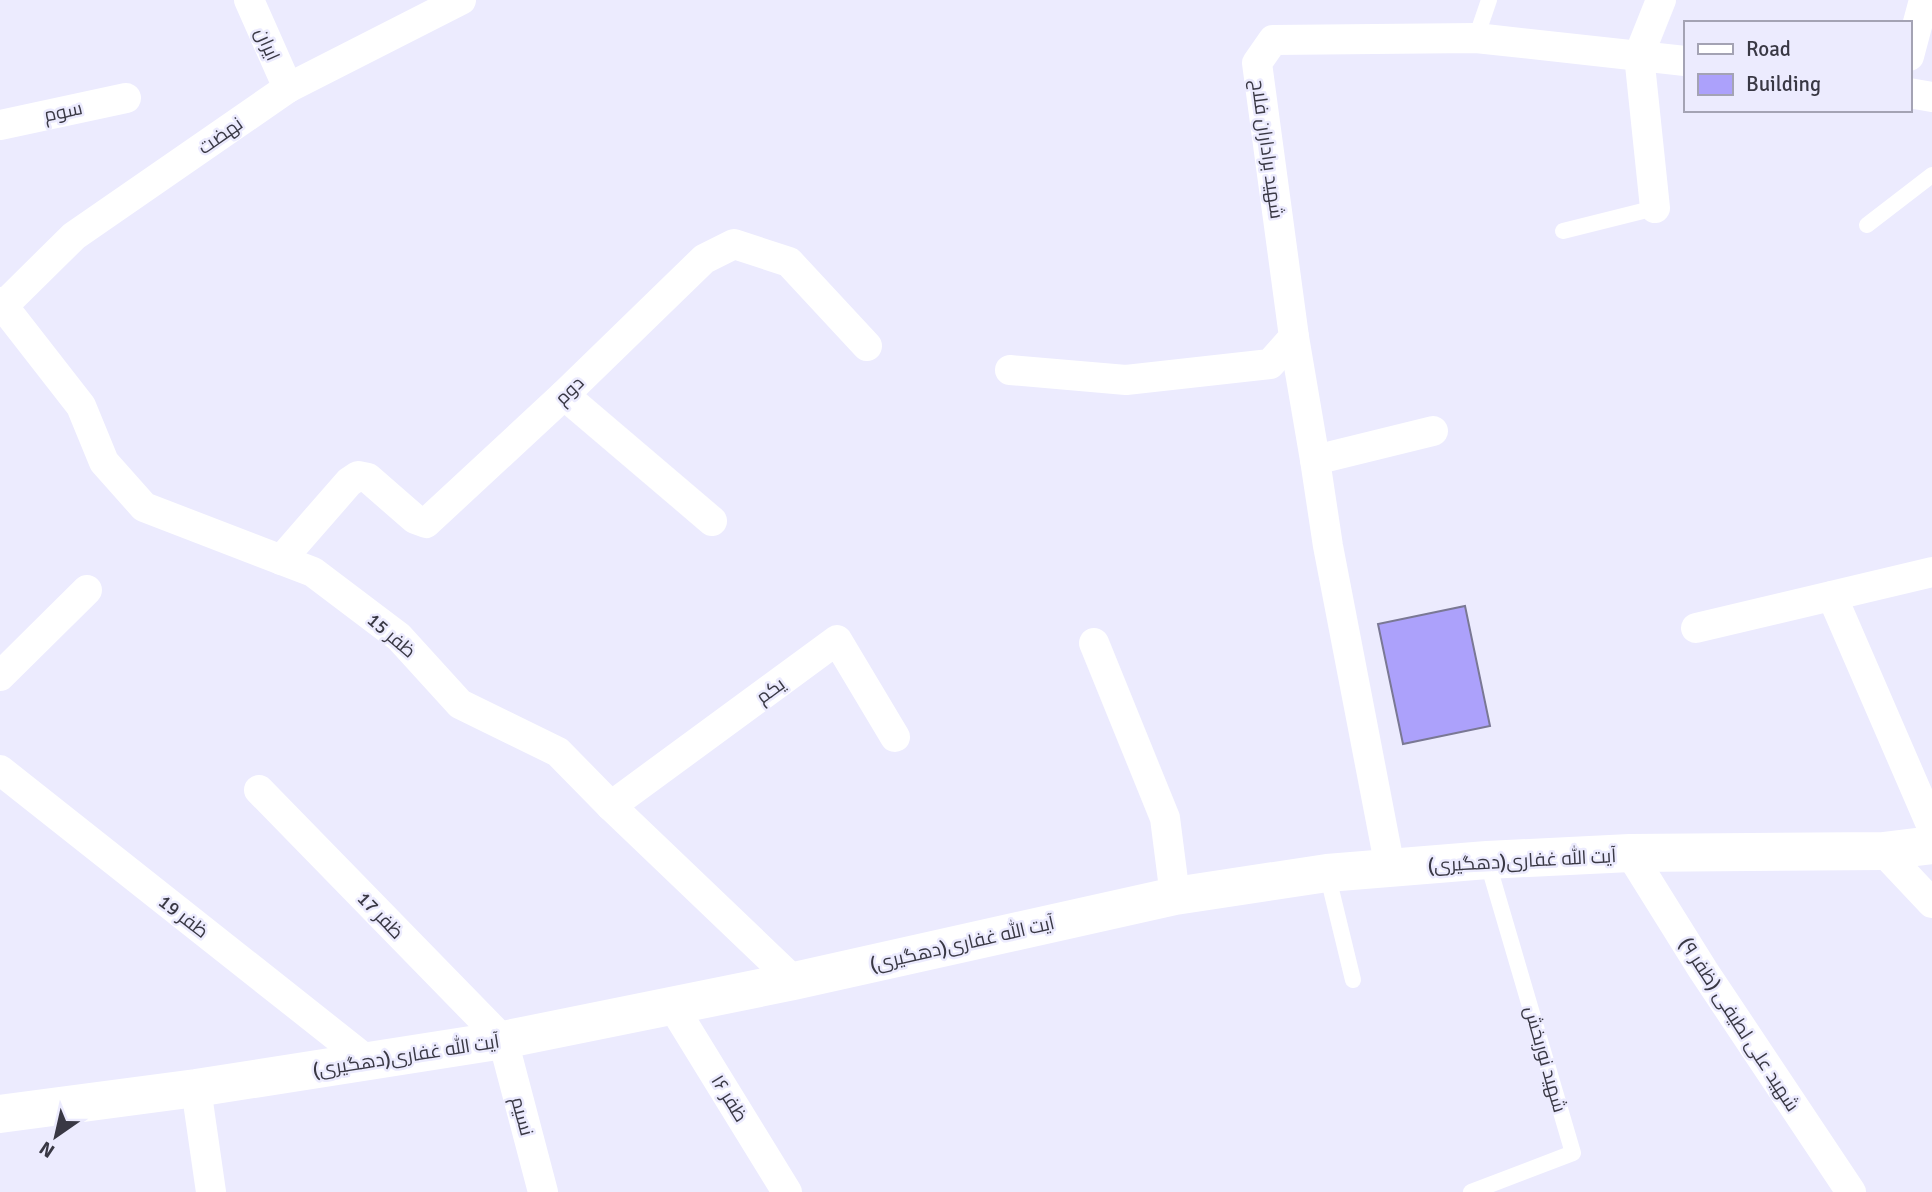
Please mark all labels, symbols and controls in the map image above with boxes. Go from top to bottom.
legend [1684,21,1911,112]
street label: ایران [249,24,285,65]
text: Road [1746,36,1791,62]
text: Building [1746,71,1821,97]
street label: شهید براداران فلاح [1244,78,1289,221]
street label: سوم [42,96,85,129]
street label: نهضت [193,112,248,160]
street label: دوم [550,371,590,411]
street label: ظفر 15 [362,608,421,663]
street label: یکم [751,672,790,710]
street label: آیت الله غفاری(دهگیری) [1427,843,1617,878]
street label: ظفر 17 [352,887,409,944]
street label: ظفر 19 [154,890,213,944]
street label: آیت الله غفاری(دهگیری) [867,910,1057,977]
street label: شهید علی لطیفی (ظفر ۹) [1674,933,1805,1116]
street label: شهید نوربخش [1518,1003,1572,1115]
street label: آیت الله غفاری(دهگیری) [311,1028,501,1083]
street label: ظفر ۱۶ [705,1071,753,1127]
street label: نسیم [504,1094,539,1139]
north arrow [21,1101,91,1171]
text: N [35,1136,59,1163]

